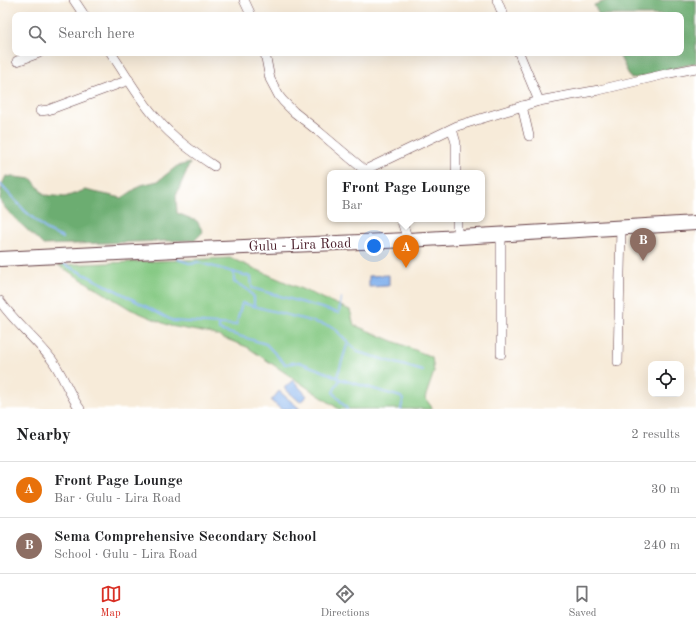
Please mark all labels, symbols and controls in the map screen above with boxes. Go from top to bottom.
search box [12,12,684,56]
icon: search [26,23,48,45]
text: Search here [58,27,135,42]
popup [327,170,485,222]
text: Front Page Lounge [342,181,470,196]
text: Bar [342,199,362,212]
pin: B [630,228,656,261]
pin: A [393,235,419,268]
street label: Gulu - Lira Road [248,236,352,254]
your location [364,236,384,256]
map controls [648,361,684,397]
button: locate [648,361,684,397]
text: Nearby [16,427,71,444]
text: 2 results [631,428,680,441]
text: Front Page Lounge [54,474,183,489]
text: A [24,483,34,496]
text: 30 m [651,483,680,496]
text: Bar · Gulu - Lira Road [54,492,181,505]
text: Sema Comprehensive Secondary School [54,530,317,545]
text: B [24,539,34,552]
text: 240 m [643,539,680,552]
text: School · Gulu - Lira Road [54,548,198,561]
tab: Map [100,583,122,621]
tab: Directions [321,583,369,621]
tab: Saved [568,583,596,621]

